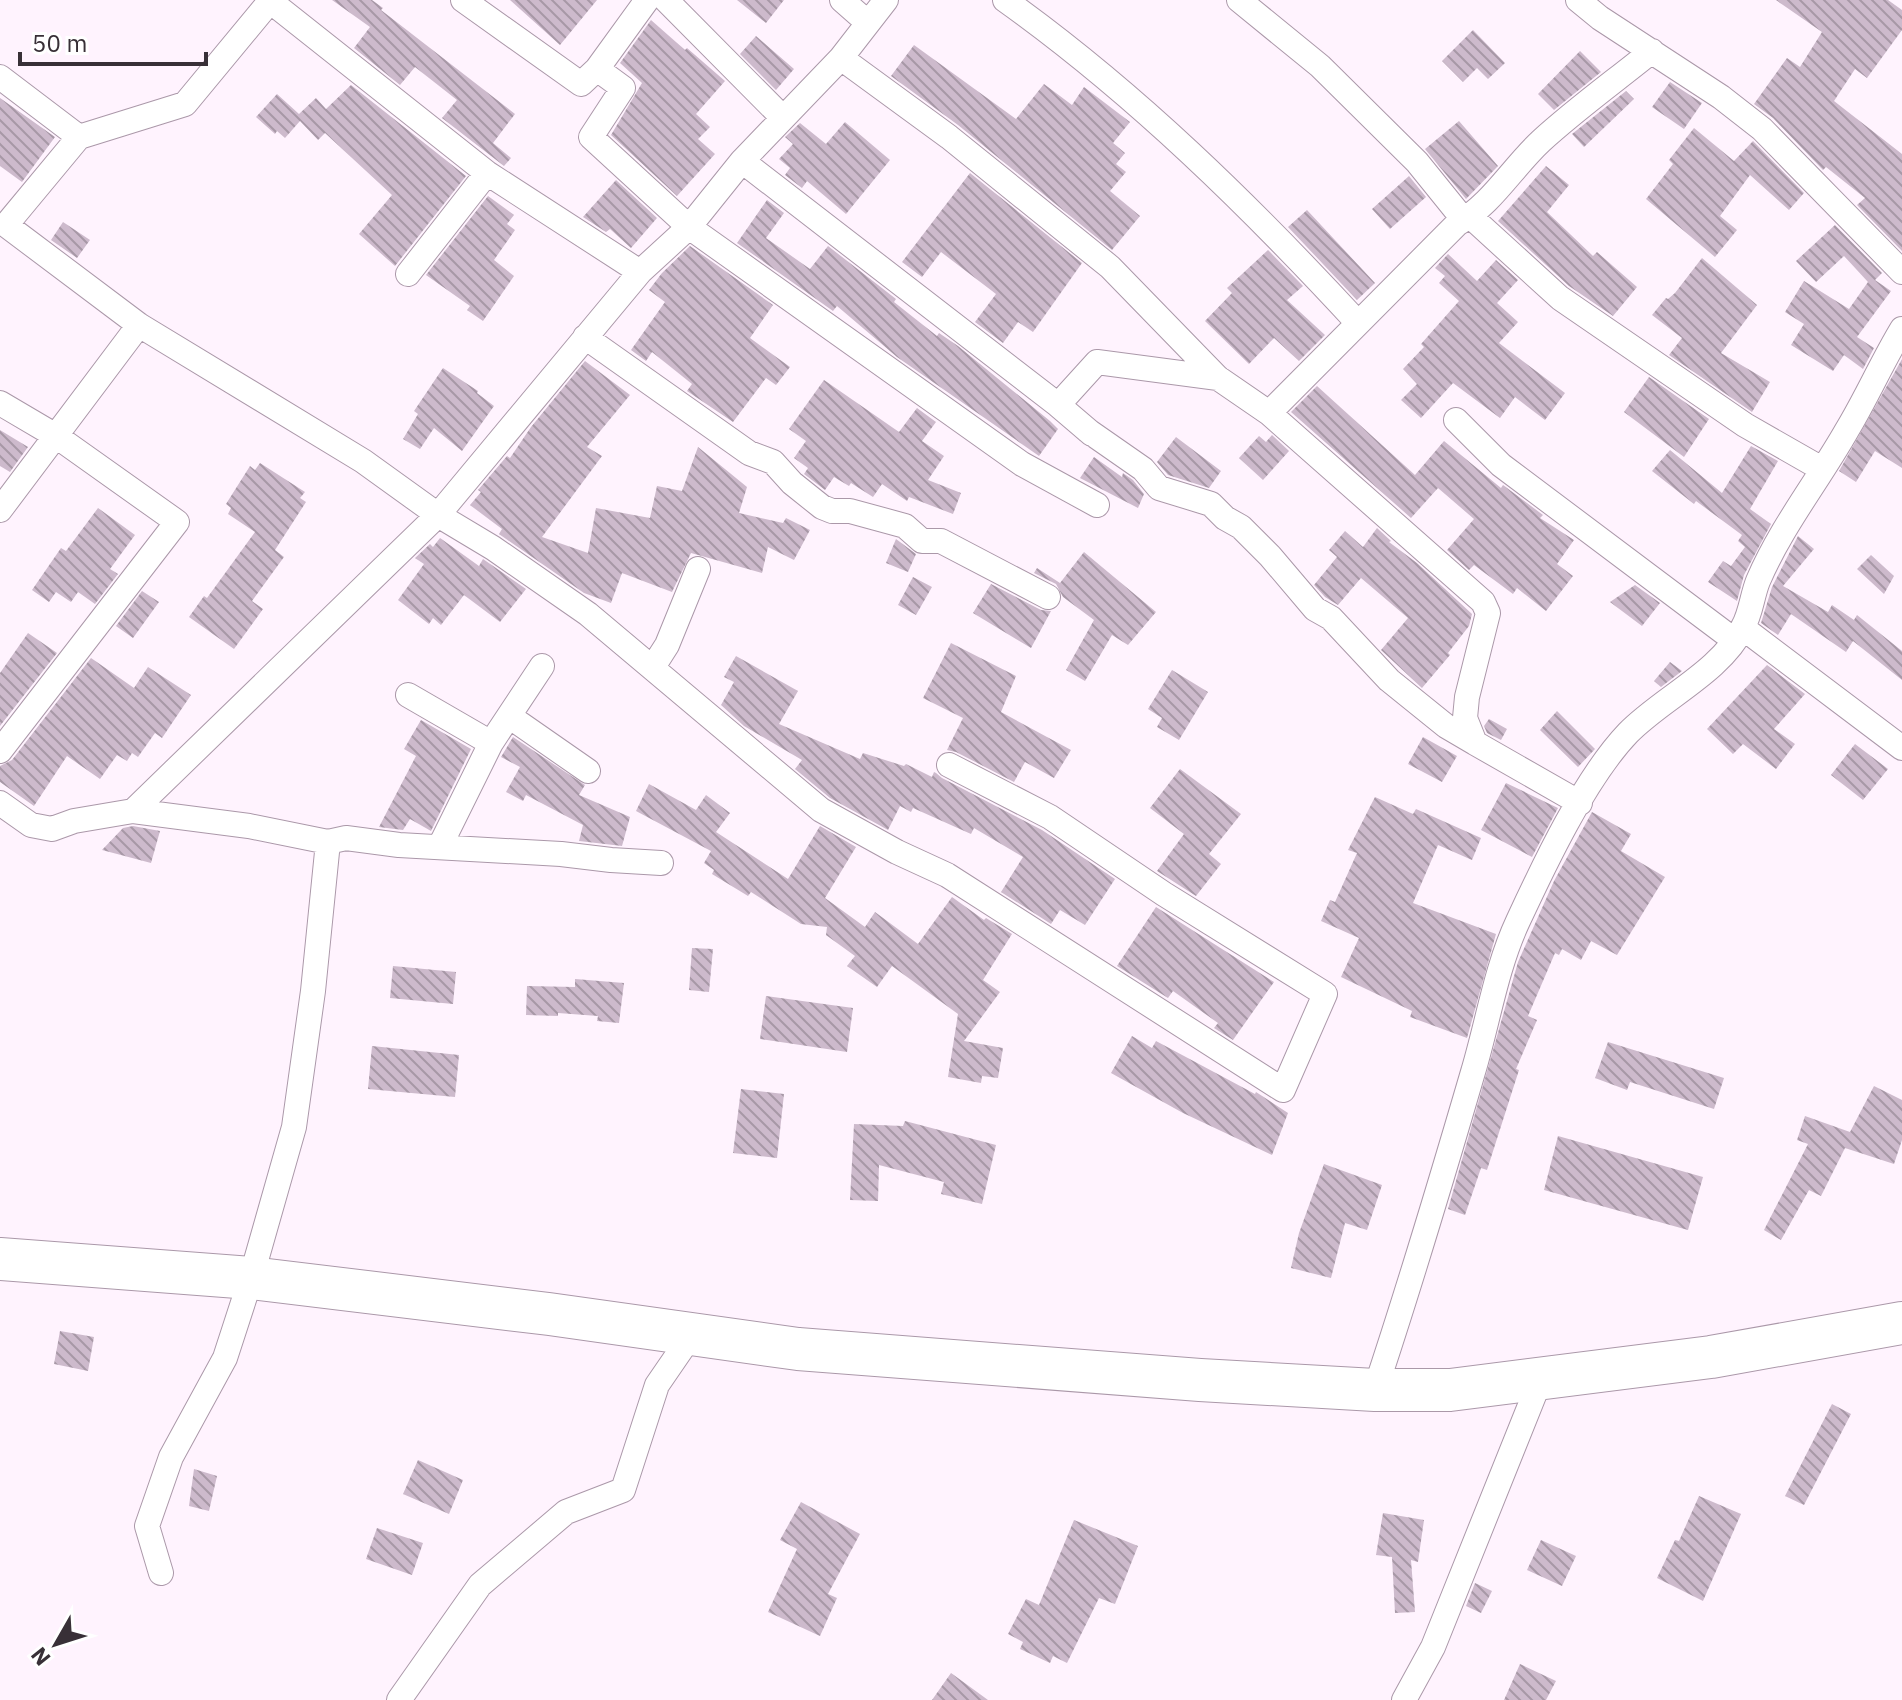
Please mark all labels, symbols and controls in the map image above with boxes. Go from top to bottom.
scale bar [20,16,206,66]
text: 50 m [32,27,87,59]
north arrow [16,1604,96,1684]
text: N [24,1642,56,1672]

